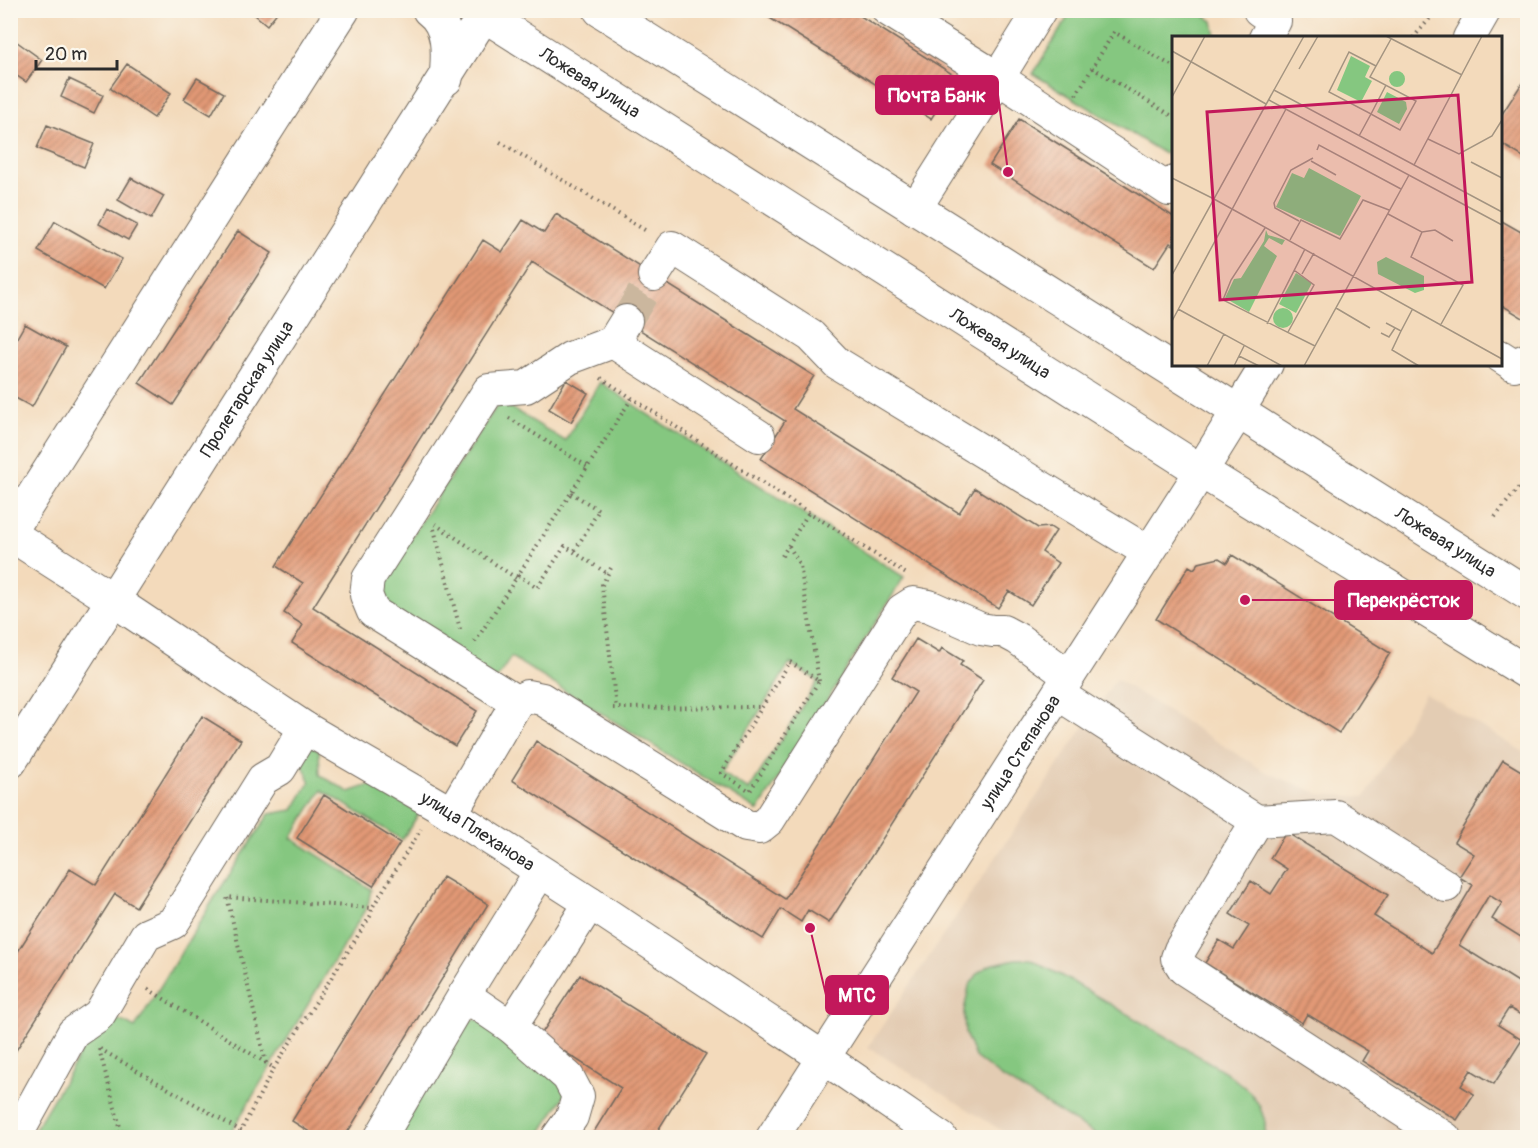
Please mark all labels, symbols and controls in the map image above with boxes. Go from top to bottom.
scale bar [36,33,117,71]
inset map [1172,36,1502,366]
street label: Ложевая улица [534,42,644,124]
text: 20 m [45,43,87,66]
callout: Почта Банк [876,76,998,114]
text: Почта Банк [888,83,986,108]
street label: Ложевая улица [944,302,1055,384]
street label: Пролетарская улица [195,316,299,462]
street label: Ложевая улица [1389,502,1500,583]
callout: Перекрёсток [1335,581,1472,619]
text: Перекрёсток [1348,588,1460,613]
street label: улица Степанова [975,691,1066,814]
street label: улица Плеханова [415,786,539,876]
callout: МТС [826,976,888,1014]
text: МТС [838,983,876,1008]

